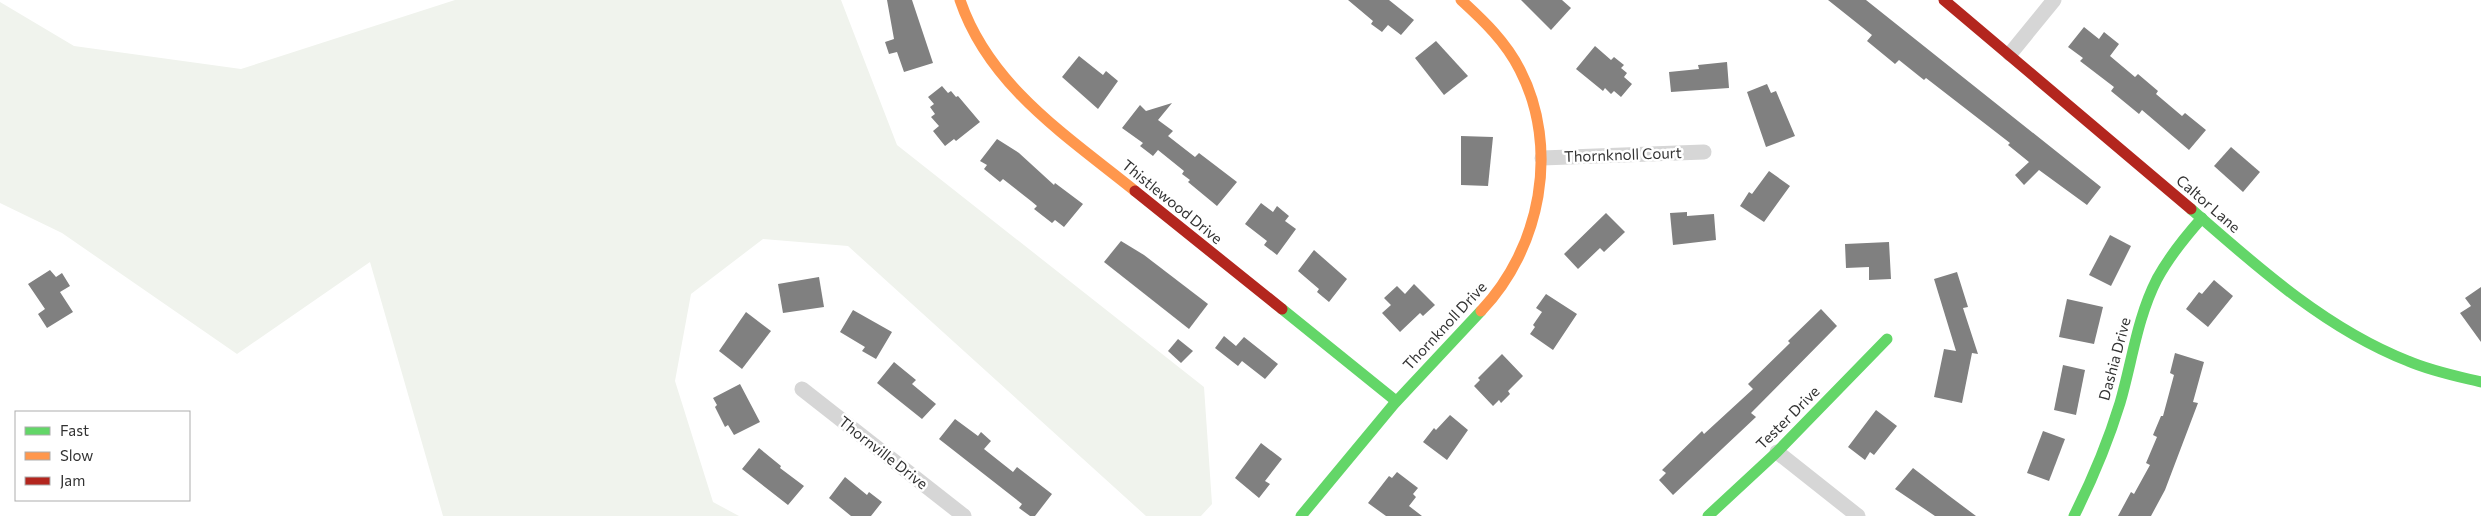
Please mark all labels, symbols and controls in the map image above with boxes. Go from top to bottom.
street label: Thornknoll Court [1564,143,1682,165]
street label: Thistlewood Drive [1119,155,1227,247]
street label: Caltor Lane [2173,171,2244,236]
street label: Thornknoll Drive [1399,277,1490,373]
street label: Dashia Drive [2094,315,2134,402]
street label: Tester Drive [1752,382,1823,453]
legend [15,411,190,501]
street label: Thornville Drive [836,412,932,493]
text: Fast [60,421,89,439]
text: Slow [60,446,93,464]
text: Jam [60,471,85,489]

